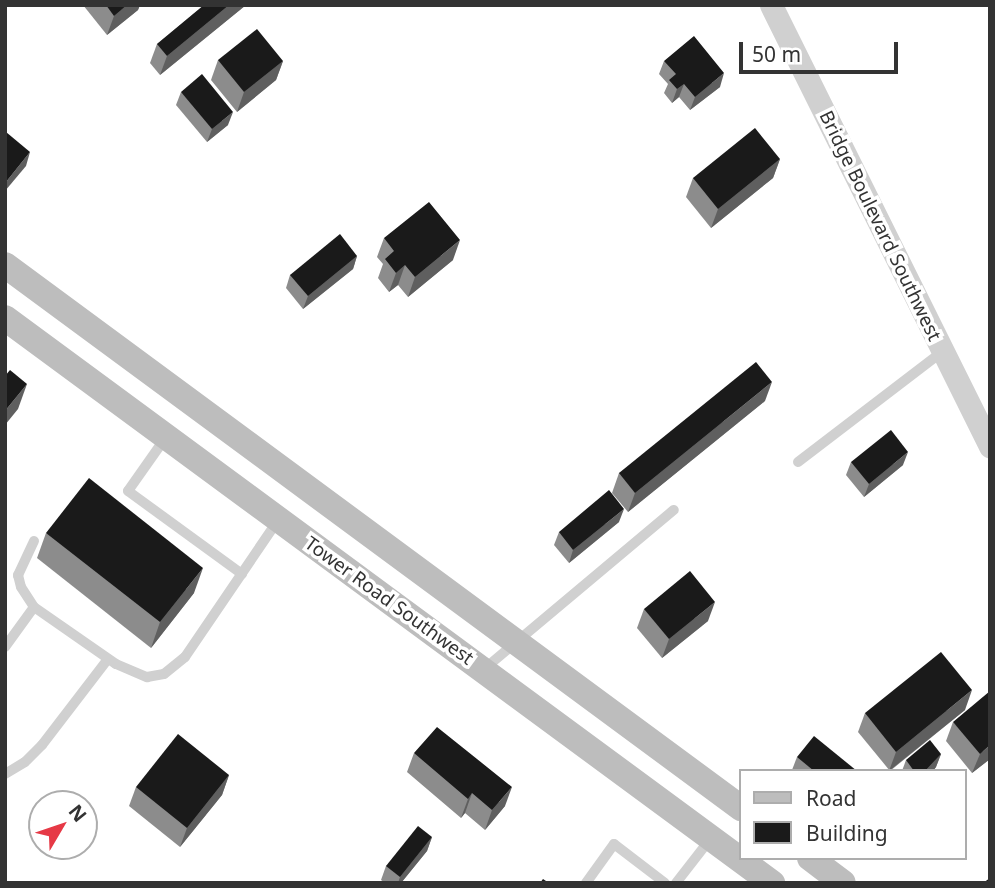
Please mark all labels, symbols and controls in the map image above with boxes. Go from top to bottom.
scale bar [743,28,902,72]
text: 50 m [752,40,801,68]
street label: Bridge Boulevard Southwest [814,107,946,345]
street label: Tower Road Southwest [300,532,478,670]
legend [740,769,967,860]
text: Road [806,784,856,812]
north arrow [28,790,98,860]
text: N [63,799,93,827]
text: Building [806,819,888,847]

